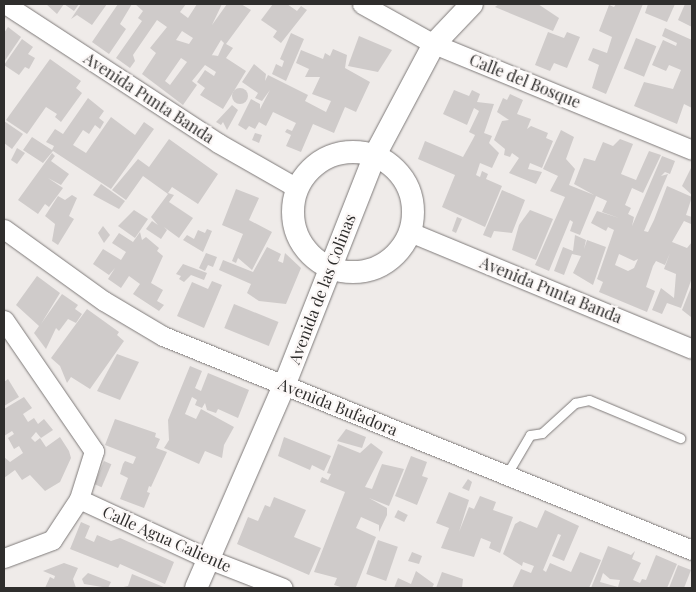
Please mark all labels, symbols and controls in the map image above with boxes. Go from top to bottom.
street label: Avenida Punta Banda [80,49,218,147]
street label: Calle del Bosque [467,50,583,112]
street label: Avenida de las Colinas [284,211,360,367]
street label: Avenida Punta Banda [477,253,625,327]
street label: Avenida Bufadora [276,374,400,440]
street label: Calle Agua Caliente [99,502,235,576]

